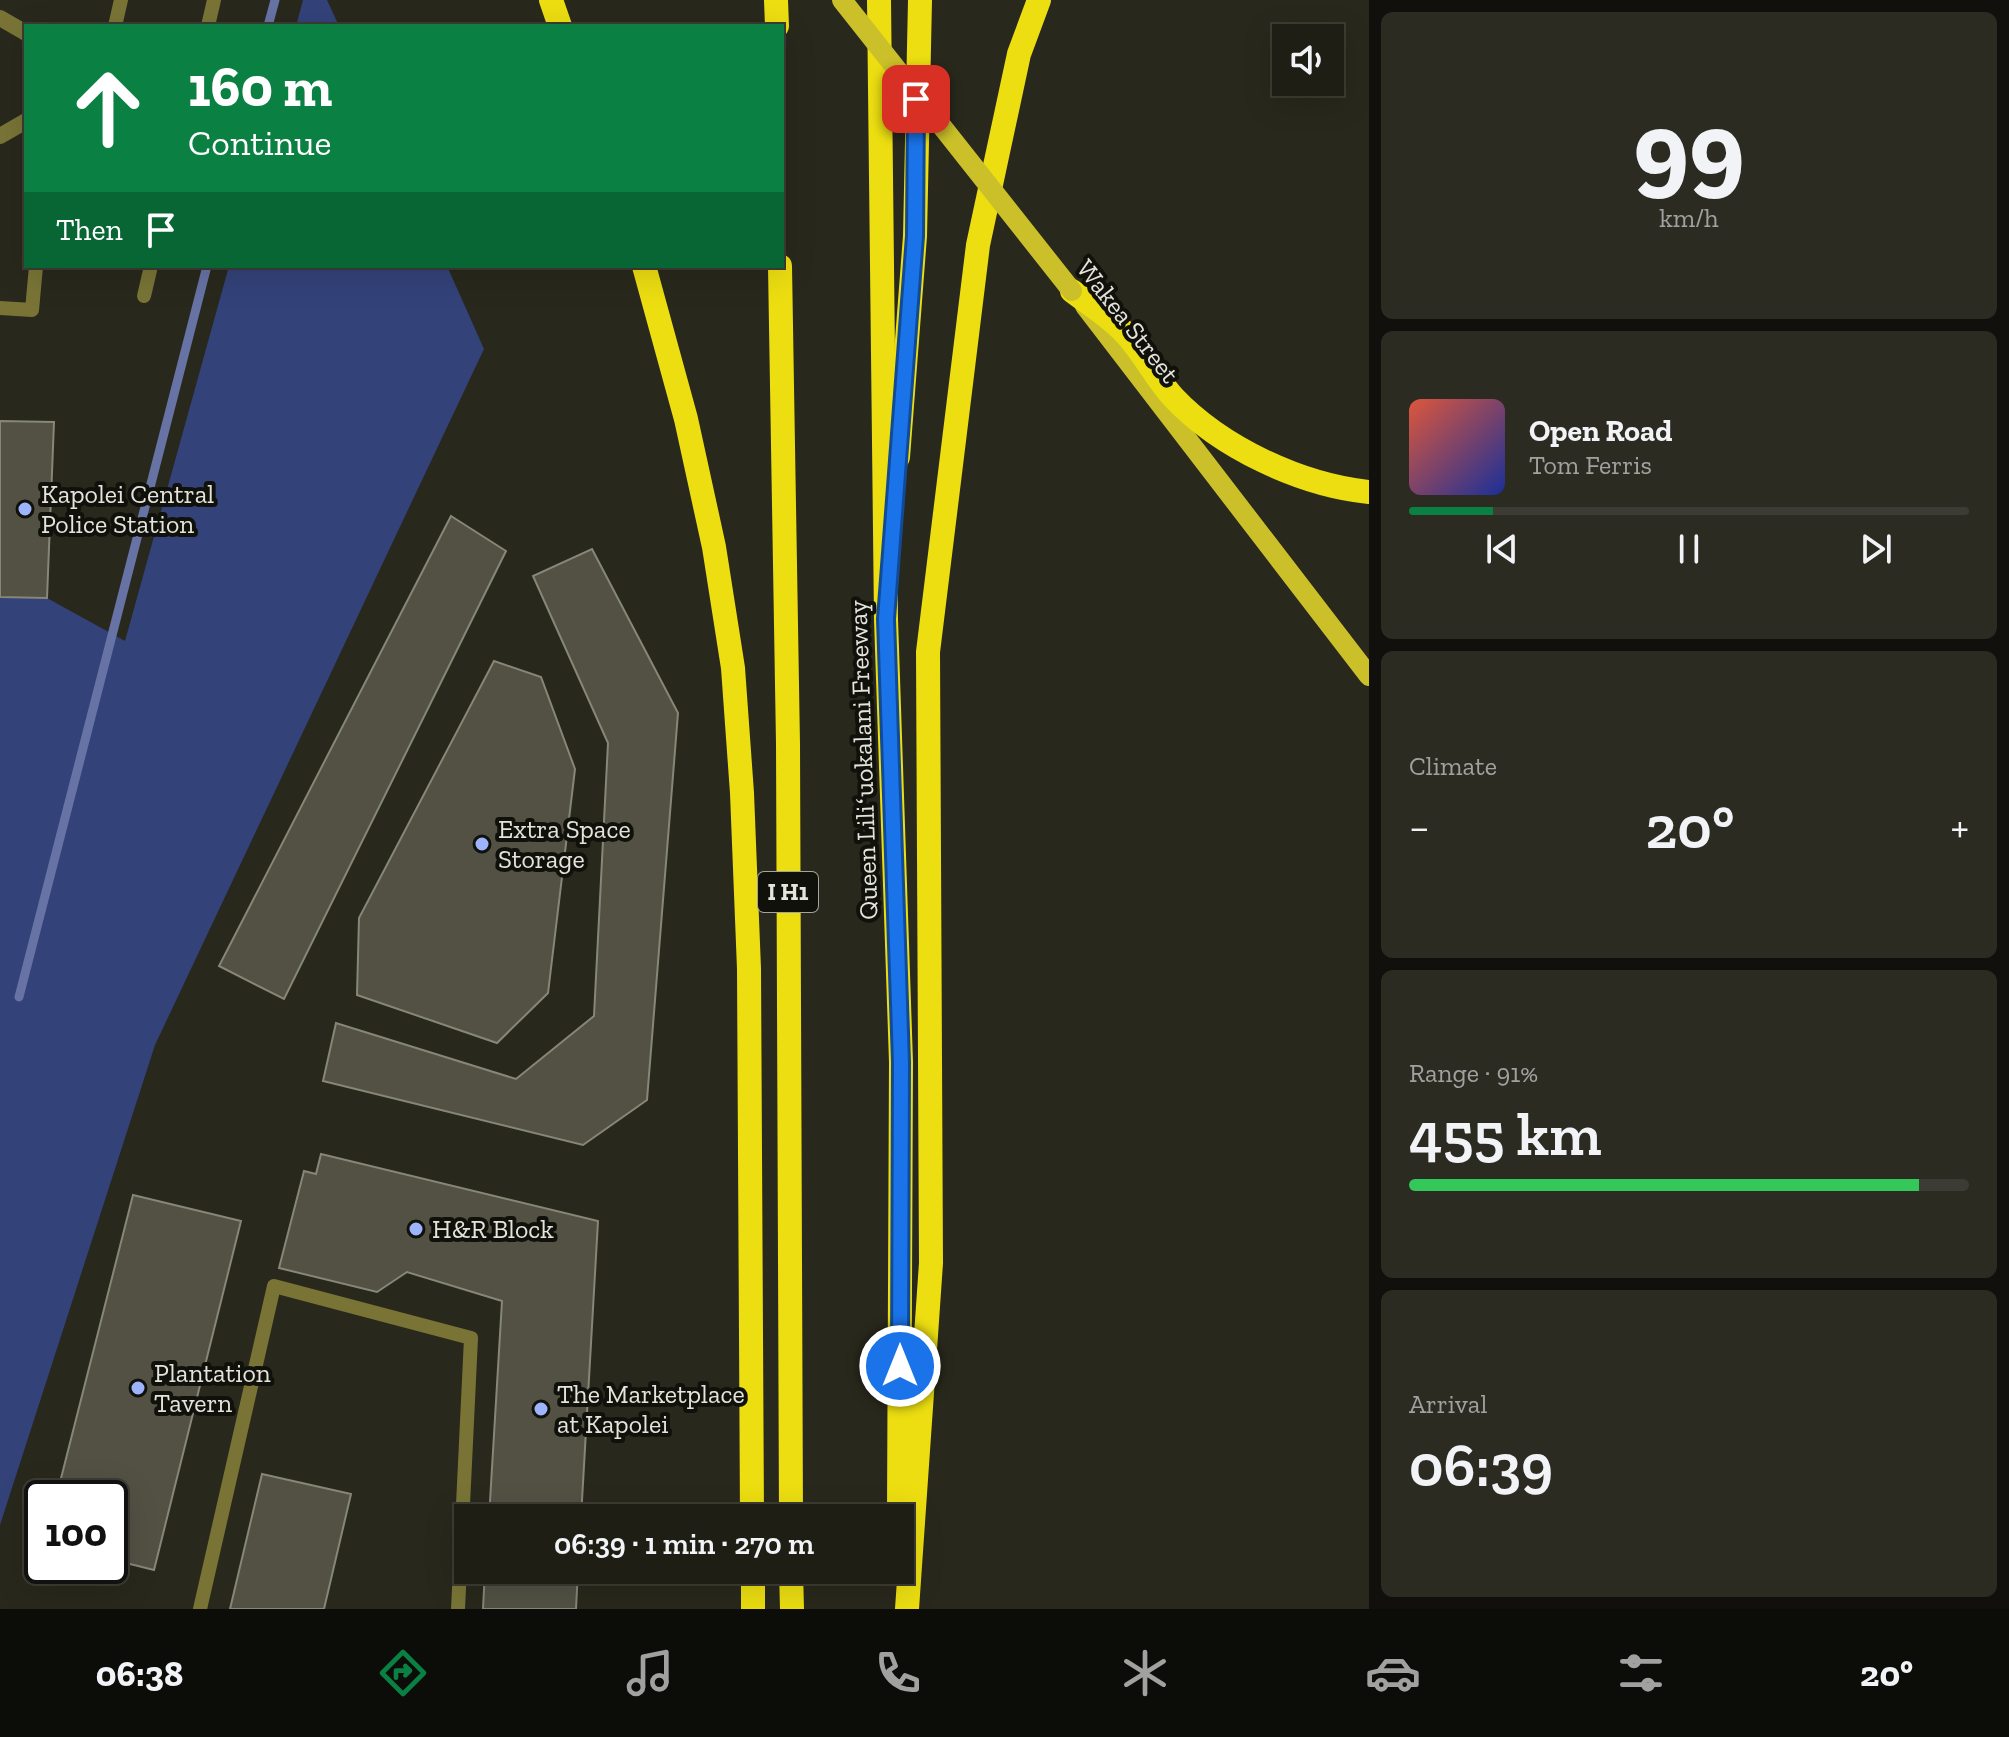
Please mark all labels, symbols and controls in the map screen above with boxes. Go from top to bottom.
map controls [1272,24,1344,96]
button: sound [1272,24,1344,96]
text: 160 m [188,53,332,120]
icon: ahead [56,56,160,160]
pin [882,65,950,133]
icon: arrive [894,77,938,121]
text: 99 [1633,87,1745,212]
text: Continue [188,121,332,164]
text: km/h [1659,202,1719,234]
icon: arrive [139,208,183,252]
text: Then [56,212,123,248]
street label: Wakea Street [1070,253,1186,389]
text: Open Road [1529,413,1672,449]
text: Tom Ferris [1529,449,1652,481]
place label: Kapolei Central Police Station [41,478,214,540]
marker: Kapolei Central Police Station [16,500,34,518]
icon: previous [1480,527,1524,571]
icon: pause [1667,527,1711,571]
icon: next [1854,527,1898,571]
street label: Queen Liliʻuokalani Freeway [841,599,885,920]
text: Climate [1409,750,1497,782]
text: 20° [1646,791,1734,863]
text: − [1409,800,1430,853]
text: + [1950,800,1969,853]
place label: Extra Space Storage [498,813,631,875]
marker: Extra Space Storage [473,835,491,853]
road number: I H1 [758,872,818,912]
text: Range · 91% [1409,1057,1538,1089]
text: 455 km [1409,1098,1601,1170]
place label: H&R Block [432,1213,554,1245]
marker: H&R Block [407,1220,425,1238]
position arrow [858,1324,942,1408]
place label: Plantation Tavern [154,1357,271,1419]
place label: The Marketplace at Kapolei [557,1378,745,1440]
marker: Plantation Tavern [129,1379,147,1397]
text: Arrival [1409,1388,1487,1420]
marker: The Marketplace at Kapolei [532,1400,550,1418]
text: 06:39 [1409,1429,1553,1501]
speed limit sign: 100 [24,1480,128,1584]
text: 06:39 · 1 min · 270 m [554,1526,814,1562]
icon: directions [375,1645,431,1701]
icon: music [622,1645,678,1701]
icon: phone [870,1645,926,1701]
icon: climate [1117,1645,1173,1701]
icon: car [1365,1645,1421,1701]
icon: filters [1613,1645,1669,1701]
text: 06:38 [96,1652,183,1695]
text: 20° [1860,1652,1913,1695]

